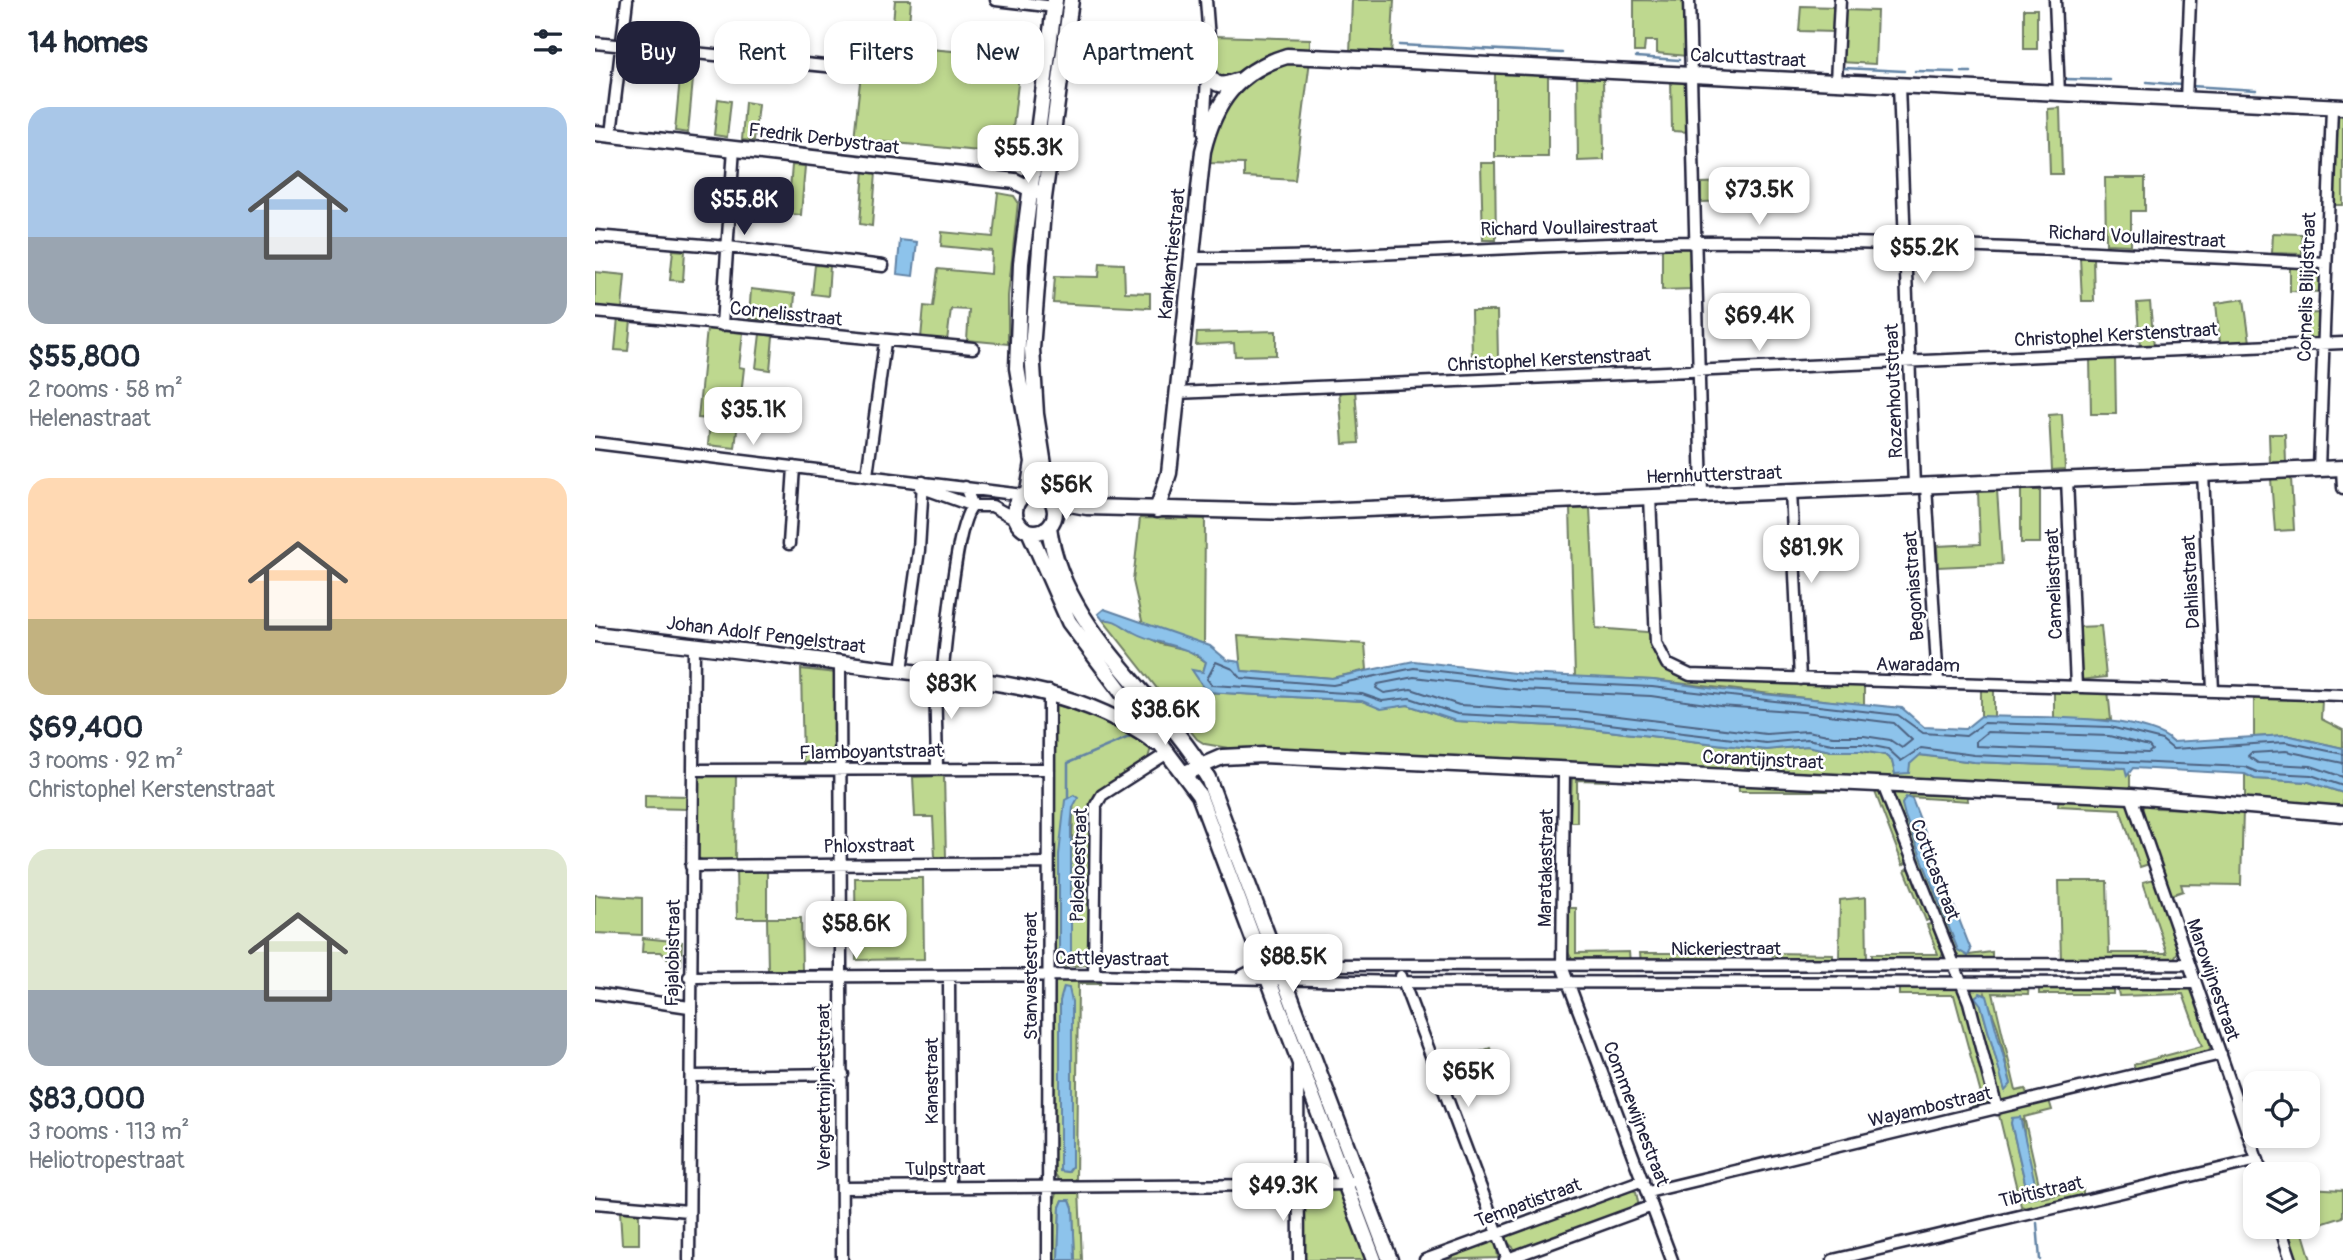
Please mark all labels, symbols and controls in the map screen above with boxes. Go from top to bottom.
chip: Buy [616,21,700,84]
chip: Rent [714,21,810,84]
chip: Filters [824,21,937,84]
chip: New [951,21,1044,84]
chip: Apartment [1058,21,1218,84]
icon: filters [529,23,567,61]
text: 14 homes [28,24,148,61]
street label: Calcuttastraat [1689,43,1807,73]
street label: Fredrik Derbystraat [747,118,901,160]
pin: $55.3K [971,125,1085,185]
text: $55.3K [993,133,1063,162]
icon: home [235,152,361,278]
pin: $73.5K [1702,168,1816,227]
text: $73.5K [1725,175,1793,204]
pin: $55.8K [687,177,801,237]
text: $55.8K [710,185,778,214]
street label: Kankantriestraat [1153,187,1191,321]
street label: Cornelis Blijdstraat [2292,211,2322,362]
street label: Richard Voullairestraat [1480,214,1658,242]
street label: Richard Voullairestraat [2048,220,2227,254]
pin: $55.2K [1867,226,1981,285]
text: $55.2K [1889,233,1959,262]
pin: $69.4K [1702,294,1816,353]
street label: Cornelisstraat [729,296,844,332]
text: $69.4K [1724,301,1794,330]
street label: Christophel Kerstenstraat [2013,318,2219,352]
street label: Rozenhoutstraat [1880,323,1908,459]
text: $55,800 [28,338,141,375]
street label: Christophel Kerstenstraat [1446,343,1652,377]
text: 2 rooms · 58 m² [28,375,183,404]
pin: $35.1K [696,388,810,447]
text: $35.1K [720,395,786,424]
text: Helenastraat [28,404,151,433]
street label: Hernhutterstraat [1646,461,1783,489]
pin: $56K [1025,462,1107,522]
text: $56K [1040,470,1092,499]
icon: home [235,523,361,649]
pin: $81.9K [1754,526,1868,585]
street label: Cameliastraat [2040,528,2068,640]
street label: Begoniastraat [1898,530,1930,642]
text: $81.9K [1779,533,1843,562]
street label: Dahliastraat [2177,534,2205,630]
street label: Johan Adolf Pengelstraat [665,611,867,659]
street label: Awaradam [1876,652,1960,678]
pin: $83K [910,662,992,721]
text: $83K [926,669,976,698]
pin: $38.6K [1108,688,1222,747]
text: $38.6K [1130,695,1200,724]
text: $69,400 [28,709,143,746]
street label: Flamboyantstraat [799,739,943,765]
street label: Corantijnstraat [1702,745,1825,775]
text: 3 rooms · 92 m² [28,746,183,775]
text: Christophel Kerstenstraat [28,775,275,804]
street label: Paloeloestraat [1065,807,1093,923]
street label: Maratakastraat [1533,808,1559,927]
street label: Cotticastraat [1905,816,1965,924]
street label: Phloxstraat [823,833,915,859]
icon: home [235,894,361,1020]
street label: Fajalobistraat [660,899,686,1007]
pin: $58.6K [799,902,913,961]
text: $58.6K [822,909,890,938]
street label: Stanvastestraat [1019,911,1043,1040]
street label: Marowijnestraat [2181,916,2245,1045]
pin: $88.5K [1236,934,1350,994]
street label: Nickeriestraat [1671,937,1782,961]
text: $88.5K [1259,942,1327,971]
street label: Cattleyastraat [1055,946,1169,972]
street label: Vergeetmijnietstraat [812,1003,836,1171]
street label: Kanastraat [920,1037,944,1125]
street label: Commewijnestraat [1597,1038,1675,1190]
pin: $65K [1427,1050,1509,1109]
text: $65K [1442,1057,1494,1086]
map controls [2243,1071,2320,1239]
button: locate [2243,1071,2320,1148]
text: $83,000 [28,1080,145,1117]
street label: Wayambostraat [1866,1081,1994,1133]
text: 3 rooms · 113 m² [28,1117,189,1146]
text: Heliotropestraat [28,1146,184,1175]
street label: Tulpstraat [905,1157,986,1181]
button: layers [2243,1162,2320,1239]
pin: $49.3K [1226,1164,1340,1223]
text: $49.3K [1248,1171,1318,1200]
street label: Tibitistraat [1997,1171,2086,1213]
street label: Tempatistraat [1472,1173,1585,1233]

